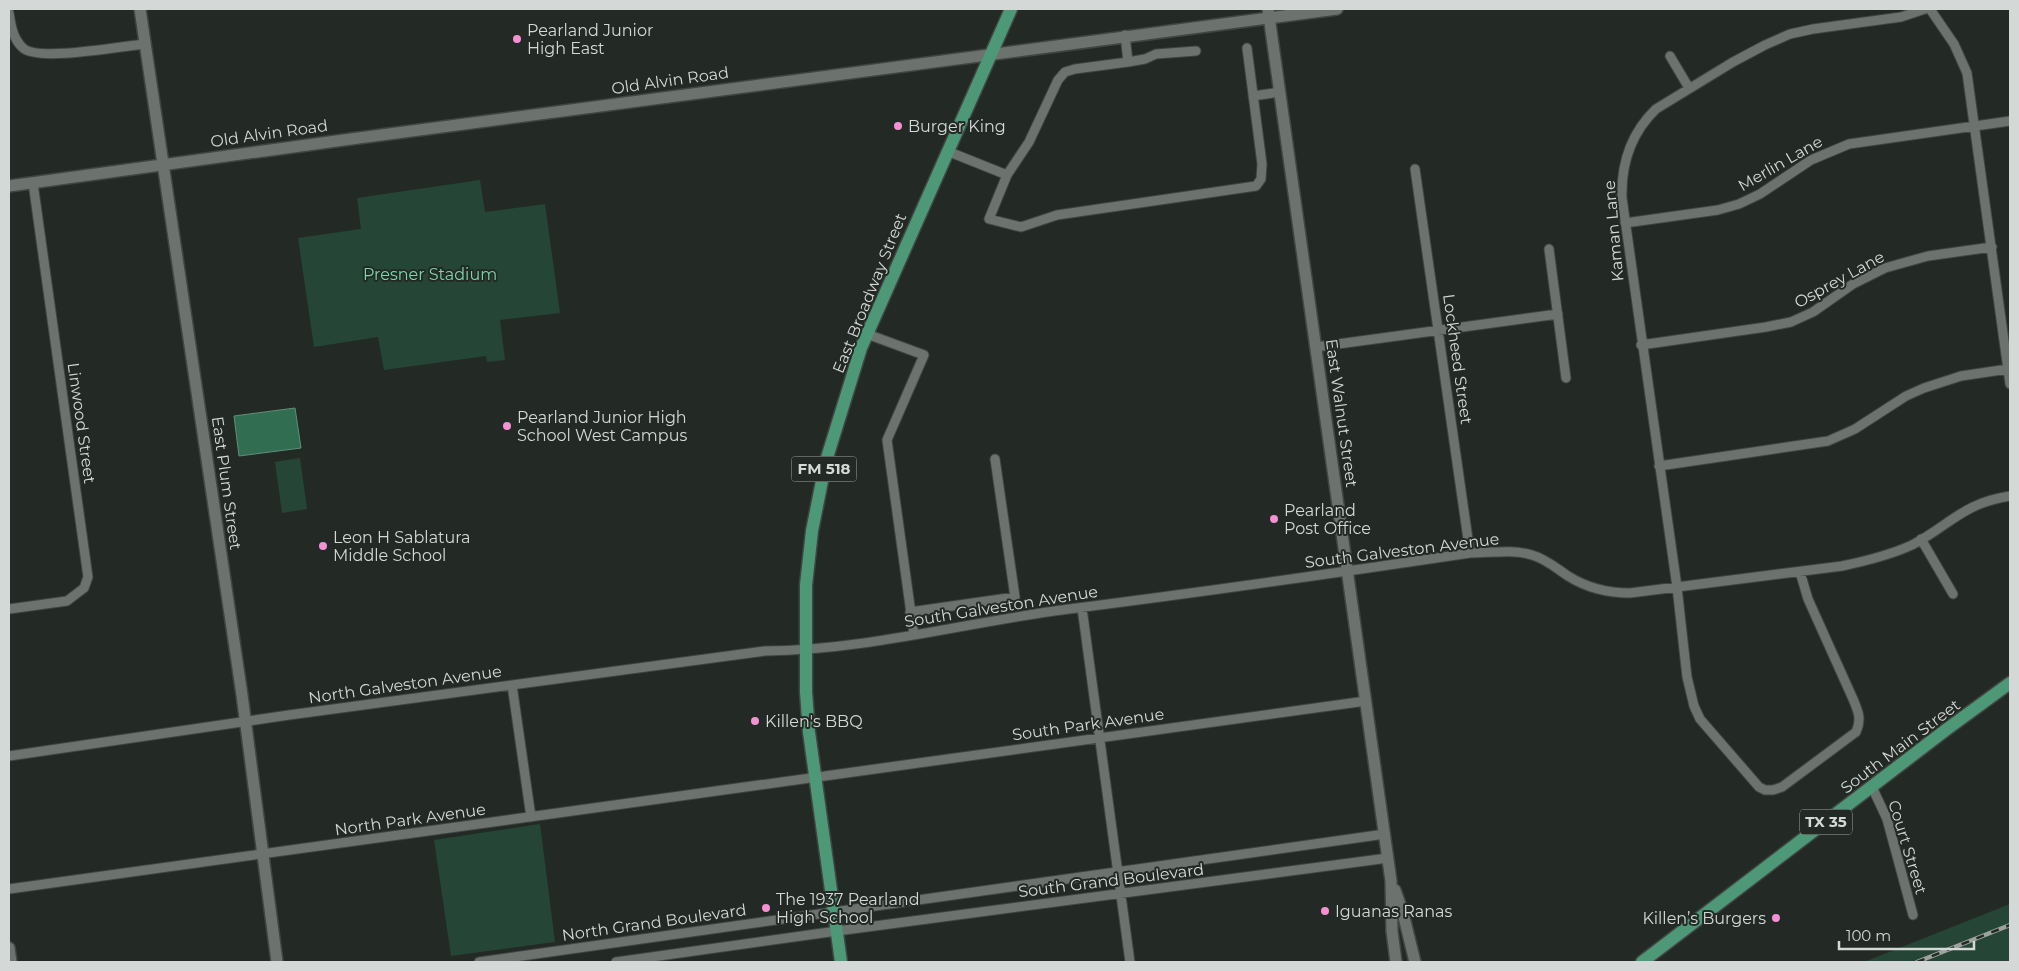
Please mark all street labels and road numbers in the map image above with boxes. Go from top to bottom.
street label: Old Alvin Road [610,63,730,98]
street label: Old Alvin Road [209,116,329,151]
street label: Merlin Lane [1735,132,1826,195]
street label: Kaman Lane [1600,180,1627,282]
street label: East Broadway Street [829,210,911,376]
street label: Osprey Lane [1791,247,1888,312]
street label: Lockheed Street [1439,293,1476,426]
street label: East Walnut Street [1322,338,1361,489]
street label: Linwood Street [64,361,99,485]
street label: East Plum Street [208,415,245,552]
road number: FM 518 [792,456,856,482]
street label: South Galveston Avenue [1304,529,1500,572]
street label: South Galveston Avenue [903,582,1099,631]
street label: North Galveston Avenue [307,662,503,707]
street label: South Main Street [1837,695,1964,797]
street label: South Park Avenue [1011,704,1165,745]
street label: Court Street [1884,798,1931,897]
street label: North Park Avenue [333,799,487,840]
road number: TX 35 [1800,810,1852,834]
street label: South Grand Boulevard [1017,860,1205,901]
street label: North Grand Boulevard [561,900,748,945]

